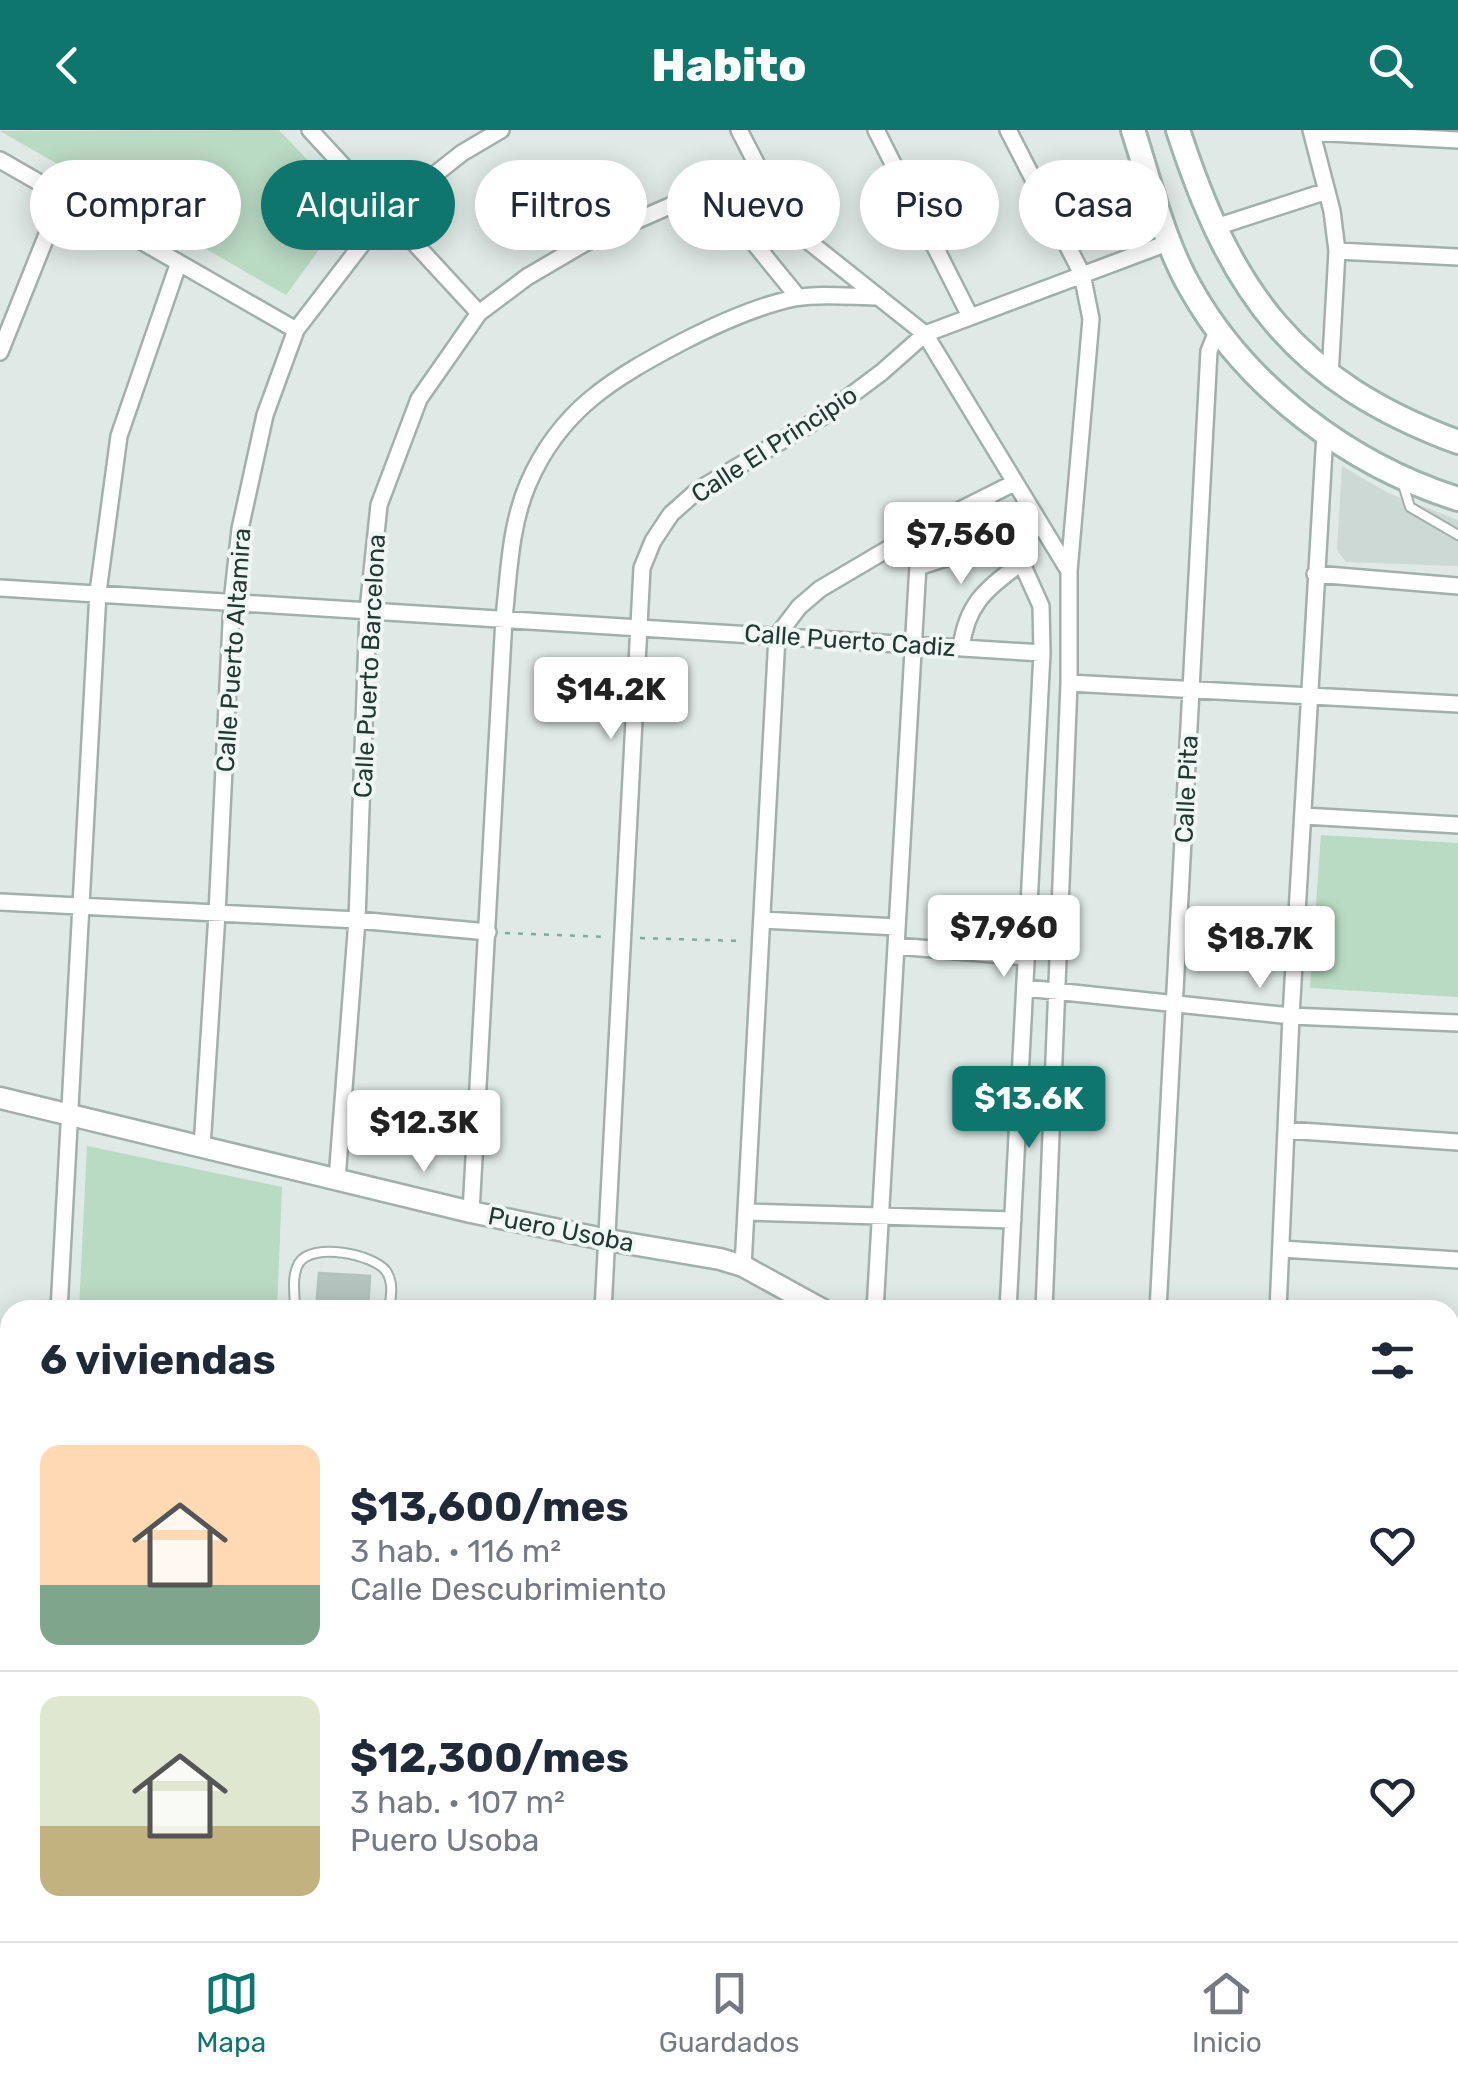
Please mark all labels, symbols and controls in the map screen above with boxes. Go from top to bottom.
icon: back [40,38,95,93]
icon: search [1363,38,1418,93]
text: Habito [652,39,806,92]
chip: Comprar [30,160,241,250]
chip: Alquilar [261,160,455,250]
chip: Filtros [475,160,647,250]
chip: Nuevo [667,160,840,250]
chip: Piso [860,160,999,250]
chip: Casa [1019,160,1168,250]
street label: Calle El Principio [686,380,863,509]
pin: $7,560 [880,502,1042,587]
text: $7,560 [906,515,1016,553]
street label: Calle Puerto Altamira [210,527,256,773]
street label: Calle Puerto Barcelona [348,533,391,799]
street label: Calle Puerto Cadiz [743,619,957,662]
pin: $14.2K [530,657,692,742]
text: $14.2K [556,670,666,708]
street label: Calle Pita [1169,734,1204,844]
pin: $7,960 [923,895,1085,980]
pin: $18.7K [1179,906,1341,991]
text: $7,960 [950,908,1058,946]
text: $18.7K [1207,919,1313,957]
pin: $13.6K [948,1066,1110,1151]
text: $13.6K [974,1079,1084,1117]
pin: $12.3K [343,1090,505,1175]
text: $12.3K [369,1103,479,1141]
street label: Puero Usoba [485,1201,636,1258]
icon: filters [1365,1333,1420,1388]
text: 6 viviendas [40,1335,276,1385]
text: $13,600/mes [350,1482,629,1532]
icon: home [120,1485,240,1605]
icon: heart [1365,1518,1420,1573]
text: 3 hab. · 116 m² [350,1532,561,1570]
text: Calle Descubrimiento [350,1570,667,1608]
text: $12,300/mes [350,1733,629,1783]
icon: home [120,1736,240,1856]
icon: heart [1365,1769,1420,1824]
text: 3 hab. · 107 m² [350,1783,565,1821]
text: Puero Usoba [350,1821,539,1859]
tab: Mapa [196,1966,266,2059]
tab: Guardados [659,1966,800,2059]
tab: Inicio [1192,1966,1262,2059]

